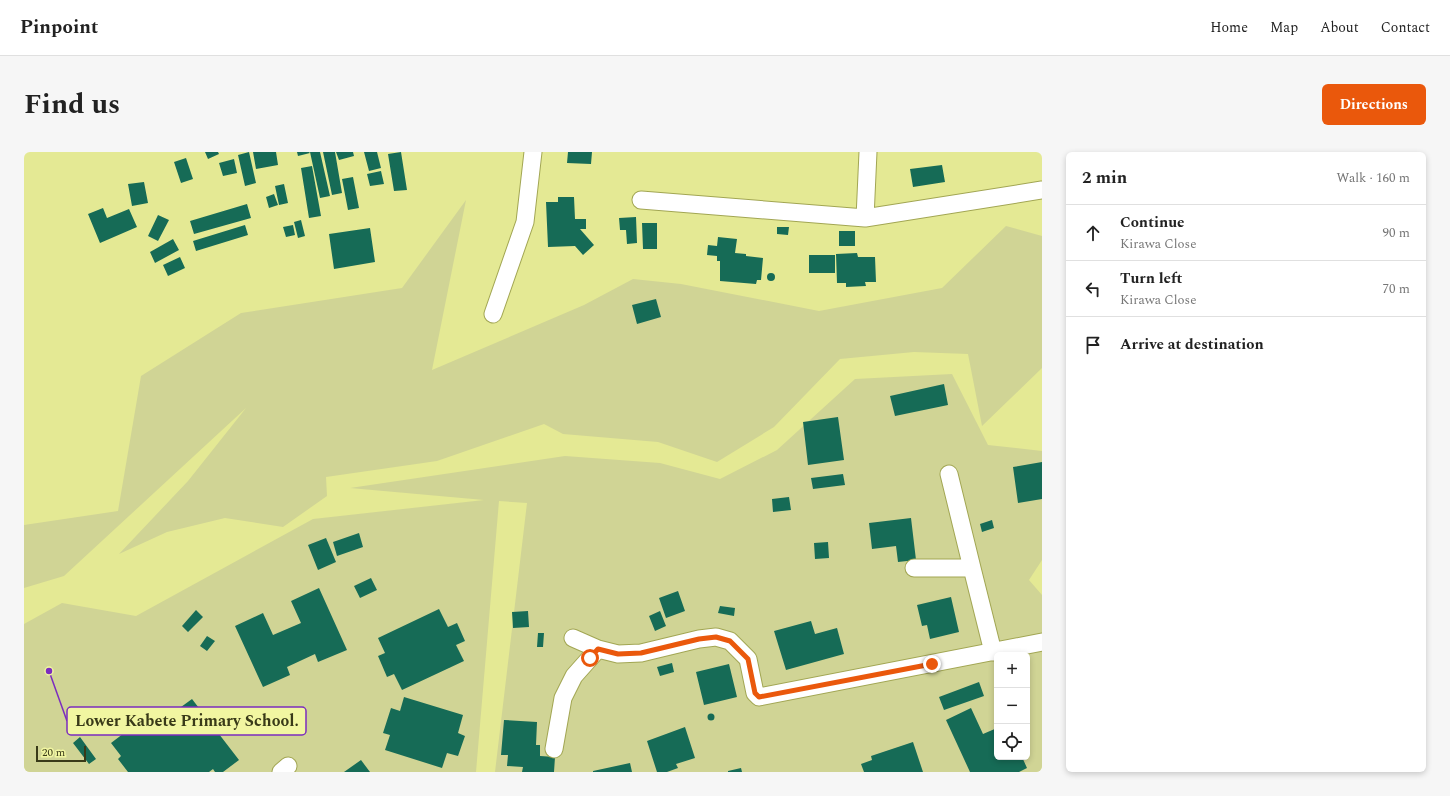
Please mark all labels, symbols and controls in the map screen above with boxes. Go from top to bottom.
text: Pinpoint [20,13,98,42]
text: Home [1210,17,1248,38]
text: Map [1270,17,1298,38]
text: About [1320,17,1359,38]
text: Contact [1381,17,1430,38]
text: Find us [24,83,120,126]
button: Directions [1322,84,1426,125]
text: 2 min [1082,165,1127,191]
text: Walk · 160 m [1336,168,1410,188]
text: Continue [1120,211,1185,234]
icon: ahead [1082,222,1104,244]
text: 90 m [1383,223,1410,243]
text: Kirawa Close [1120,234,1197,254]
text: Turn left [1120,267,1182,290]
icon: left [1082,278,1104,300]
text: 70 m [1383,279,1410,299]
text: Kirawa Close [1120,290,1197,310]
text: Arrive at destination [1120,333,1264,356]
icon: arrive [1082,334,1104,356]
route start [581,649,599,667]
map controls [994,652,1030,760]
button: + [994,652,1030,688]
route end [923,655,941,673]
button: − [994,688,1030,724]
callout: Lower Kabete Primary School. [67,707,306,735]
text: Lower Kabete Primary School. [75,709,299,733]
button: locate [994,724,1030,760]
scale bar [36,744,86,763]
text: 20 m [42,744,65,761]

